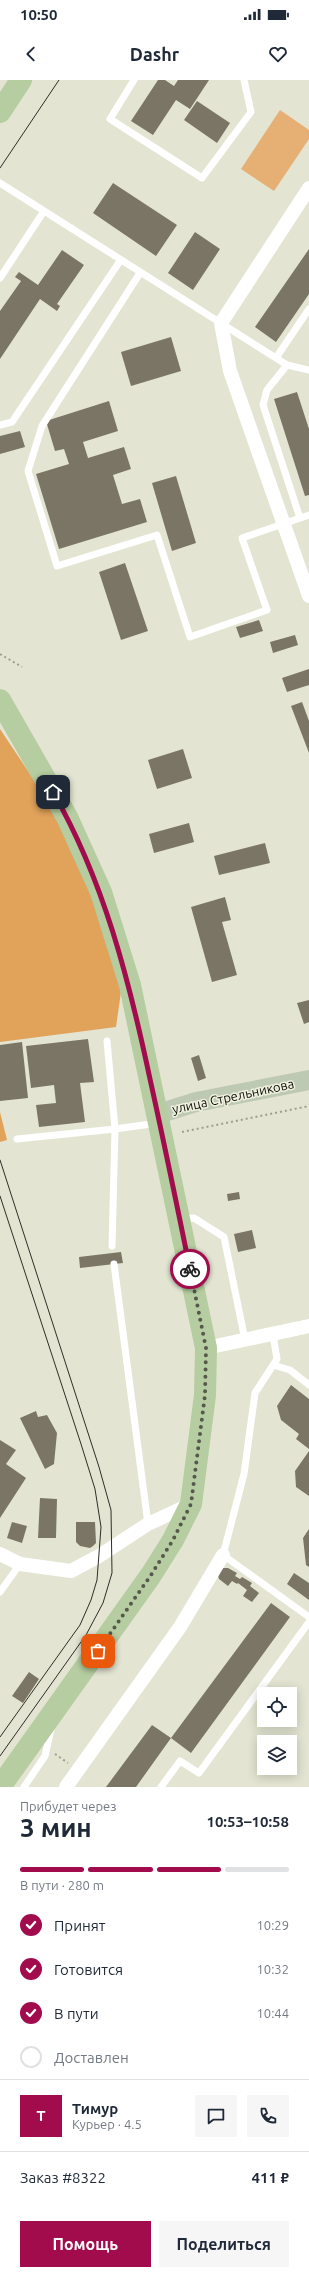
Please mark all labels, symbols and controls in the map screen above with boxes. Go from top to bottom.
text: 10:50 [20,6,58,23]
icon: back [20,43,42,65]
icon: heart [267,43,289,65]
text: Dashr [130,44,179,64]
pin [36,775,70,809]
icon: home [42,781,64,803]
street label: улица Стрельникова [171,1076,295,1116]
courier [170,1249,210,1289]
icon: bike [179,1258,201,1280]
pin [81,1634,115,1668]
icon: bag [87,1640,109,1662]
map controls [257,1687,297,1775]
button: locate [257,1687,297,1727]
button: layers [257,1735,297,1775]
text: Прибудет через [20,1799,117,1813]
text: 3 мин [20,1813,92,1842]
text: 10:53–10:58 [206,1813,289,1830]
text: В пути · 280 m [20,1878,104,1892]
icon: check [20,1914,42,1936]
text: Принят [54,1917,106,1934]
text: 10:29 [256,1918,289,1932]
icon: check [20,1958,42,1980]
text: Готовится [54,1961,123,1978]
text: 10:32 [256,1962,289,1976]
icon: check [20,2002,42,2024]
text: В пути [54,2005,99,2022]
text: 10:44 [256,2006,289,2020]
text: Доставлен [54,2049,129,2066]
button: chat [195,2095,237,2137]
button: phone [247,2095,289,2137]
text: Тимур [72,2100,118,2117]
text: Т [36,2107,46,2124]
text: Курьер · 4.5 [72,2117,142,2131]
text: Заказ #8322 [20,2169,106,2186]
text: 411 ₽ [252,2169,289,2186]
button: Помощь [20,2221,151,2267]
button: Поделиться [159,2221,289,2267]

